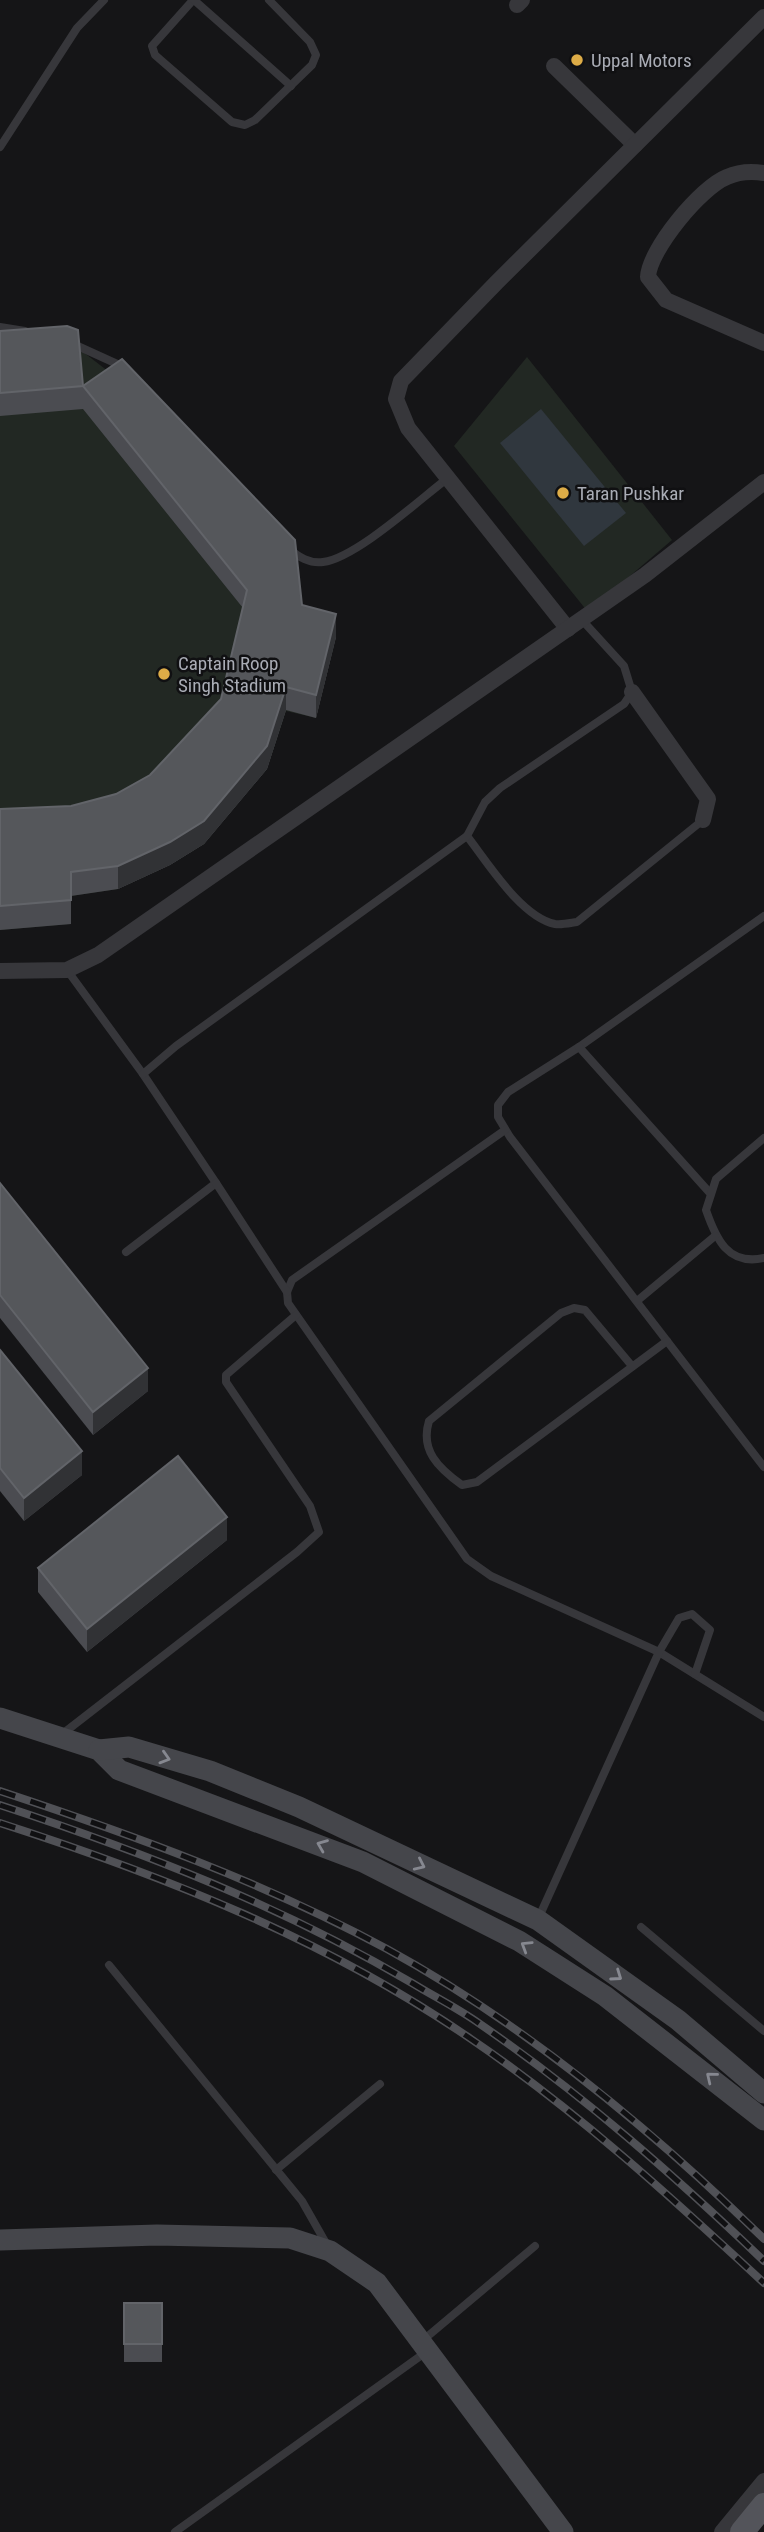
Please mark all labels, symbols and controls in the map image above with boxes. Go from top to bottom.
place label: Uppal Motors [591,49,692,72]
marker: Uppal Motors [569,52,585,68]
place label: Taran Pushkar [577,482,684,505]
marker: Taran Pushkar [555,485,571,501]
place label: Captain Roop Singh Stadium [178,652,286,697]
marker: Captain Roop Singh Stadium [156,666,172,682]
one-way arrow [159,1749,171,1764]
one-way arrow [317,1839,329,1853]
one-way arrow [413,1856,425,1870]
one-way arrow [520,1941,533,1954]
one-way arrow [609,1968,622,1980]
one-way arrow [706,2073,718,2086]

